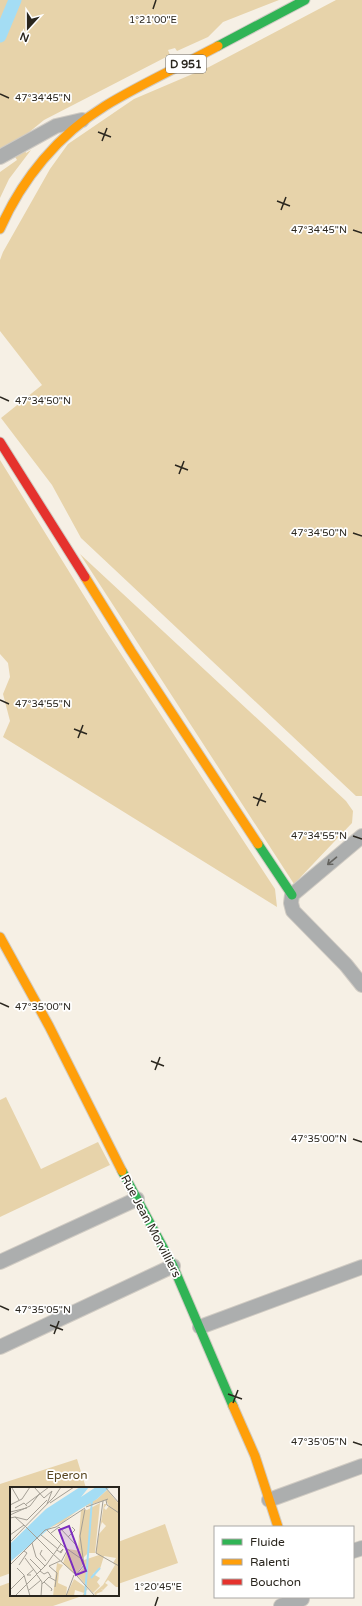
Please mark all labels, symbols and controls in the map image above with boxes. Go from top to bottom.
north arrow [8,8,48,48]
text: 1°21'00"E [129,14,177,26]
text: N [18,29,31,45]
road number: D 951 [166,55,206,73]
text: 47°34'45"N [15,92,71,104]
text: 47°34'45"N [291,224,347,236]
text: 47°34'50"N [15,395,71,407]
text: 47°34'50"N [291,527,347,539]
text: 47°34'55"N [15,698,71,710]
text: 47°34'55"N [291,830,347,842]
one-way arrow [327,857,338,866]
text: 47°35'00"N [15,1001,71,1013]
text: 47°35'00"N [291,1133,347,1145]
street label: Rue Jean Morvilliers [118,1172,184,1280]
text: 47°35'05"N [15,1304,71,1316]
text: 47°35'05"N [291,1436,347,1448]
park label: Eperon [47,1468,87,1482]
inset map [10,1487,119,1596]
legend [214,1526,354,1598]
text: Fluide [250,1535,285,1549]
text: Ralenti [250,1555,290,1569]
text: Bouchon [250,1575,301,1589]
text: 1°20'45"E [134,1581,182,1593]

